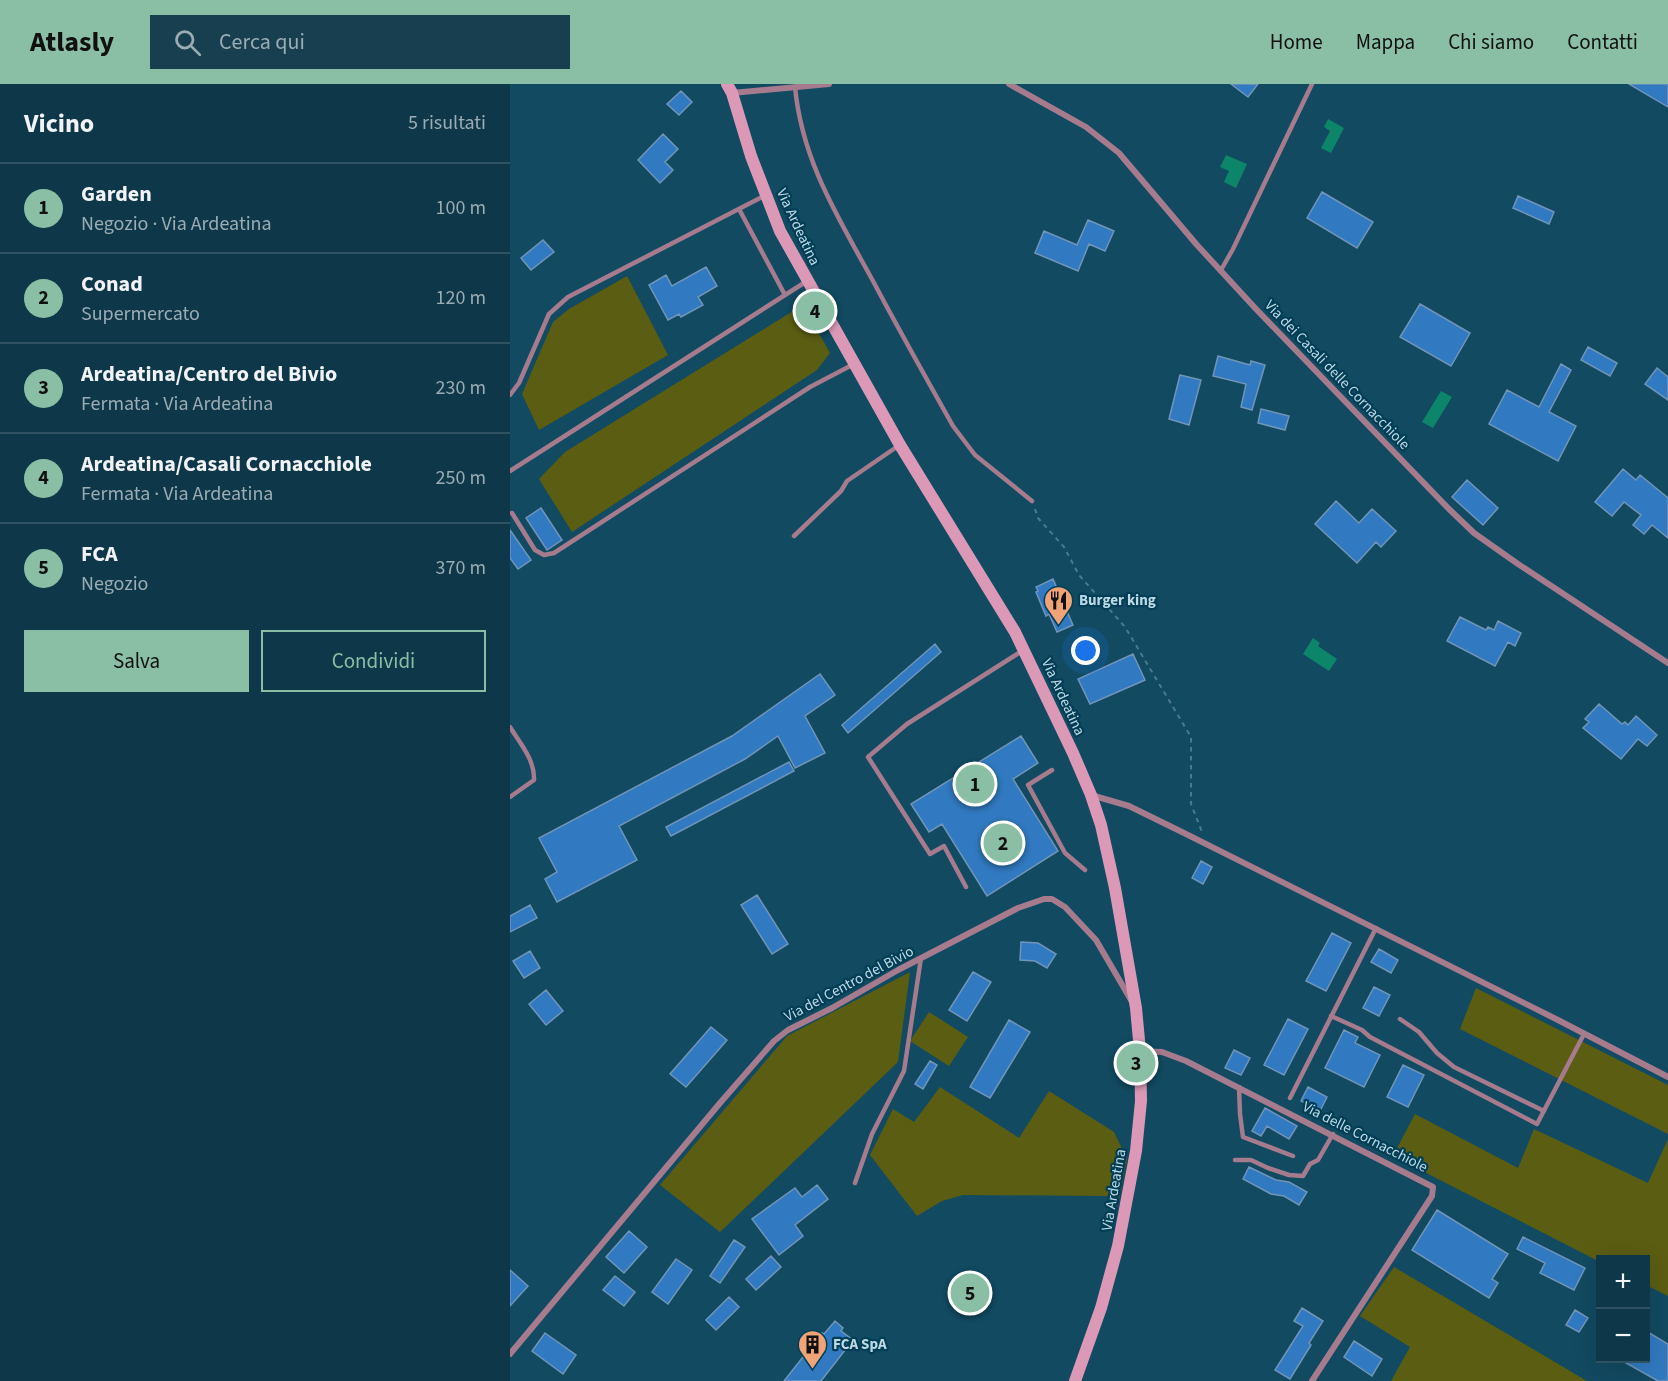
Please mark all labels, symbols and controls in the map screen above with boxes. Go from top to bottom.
search box [150,15,570,69]
text: Atlasly [30,22,114,62]
icon: search [171,26,204,59]
text: Cerca qui [219,26,305,58]
text: Home [1270,27,1323,57]
text: Mappa [1356,27,1415,57]
text: Chi siamo [1448,27,1534,57]
text: Contatti [1567,27,1638,57]
text: Vicino [24,105,94,142]
text: 5 risultati [408,109,486,137]
text: Garden [81,178,152,210]
street label: Via Ardeatina [771,185,825,269]
text: 1 [38,194,49,222]
text: 100 m [436,194,486,222]
text: Negozio · Via Ardeatina [81,210,272,238]
text: Conad [81,268,143,300]
text: 2 [38,284,49,312]
text: 120 m [436,284,486,312]
pin: 4 [796,288,834,334]
street label: Via dei Casali delle Cornacchiole [1260,295,1414,455]
text: Supermercato [81,300,200,328]
text: Ardeatina/Centro del Bivio [81,358,337,390]
text: 3 [38,374,49,402]
text: 230 m [436,374,486,402]
text: Fermata · Via Ardeatina [81,390,273,418]
text: Ardeatina/Casali Cornacchiole [81,448,372,480]
text: 4 [38,464,49,492]
text: 250 m [436,464,486,492]
text: Fermata · Via Ardeatina [81,480,273,508]
text: FCA [81,538,118,570]
text: 5 [38,554,49,582]
text: 370 m [436,554,486,582]
text: Negozio [81,570,148,598]
restaurant icon: Burger king [1042,584,1074,626]
place label: Burger king [1079,590,1156,611]
button: Salva [24,630,249,692]
button: Condividi [261,630,486,692]
your location [1071,636,1100,665]
street label: Via Ardeatina [1036,655,1090,739]
pin: 1 [956,762,994,806]
pin: 2 [984,820,1022,866]
street label: Via del Centro del Bivio [781,941,917,1027]
pin: 3 [1116,1040,1156,1086]
street label: Via delle Cornacchiole [1299,1096,1431,1178]
street label: Via Ardeatina [1096,1147,1132,1233]
map controls [1596,1255,1650,1363]
button: + [1596,1255,1650,1309]
pin: 5 [950,1270,990,1316]
button: − [1596,1309,1650,1363]
building icon: FCA SpA [796,1328,828,1370]
place label: FCA SpA [833,1334,887,1355]

